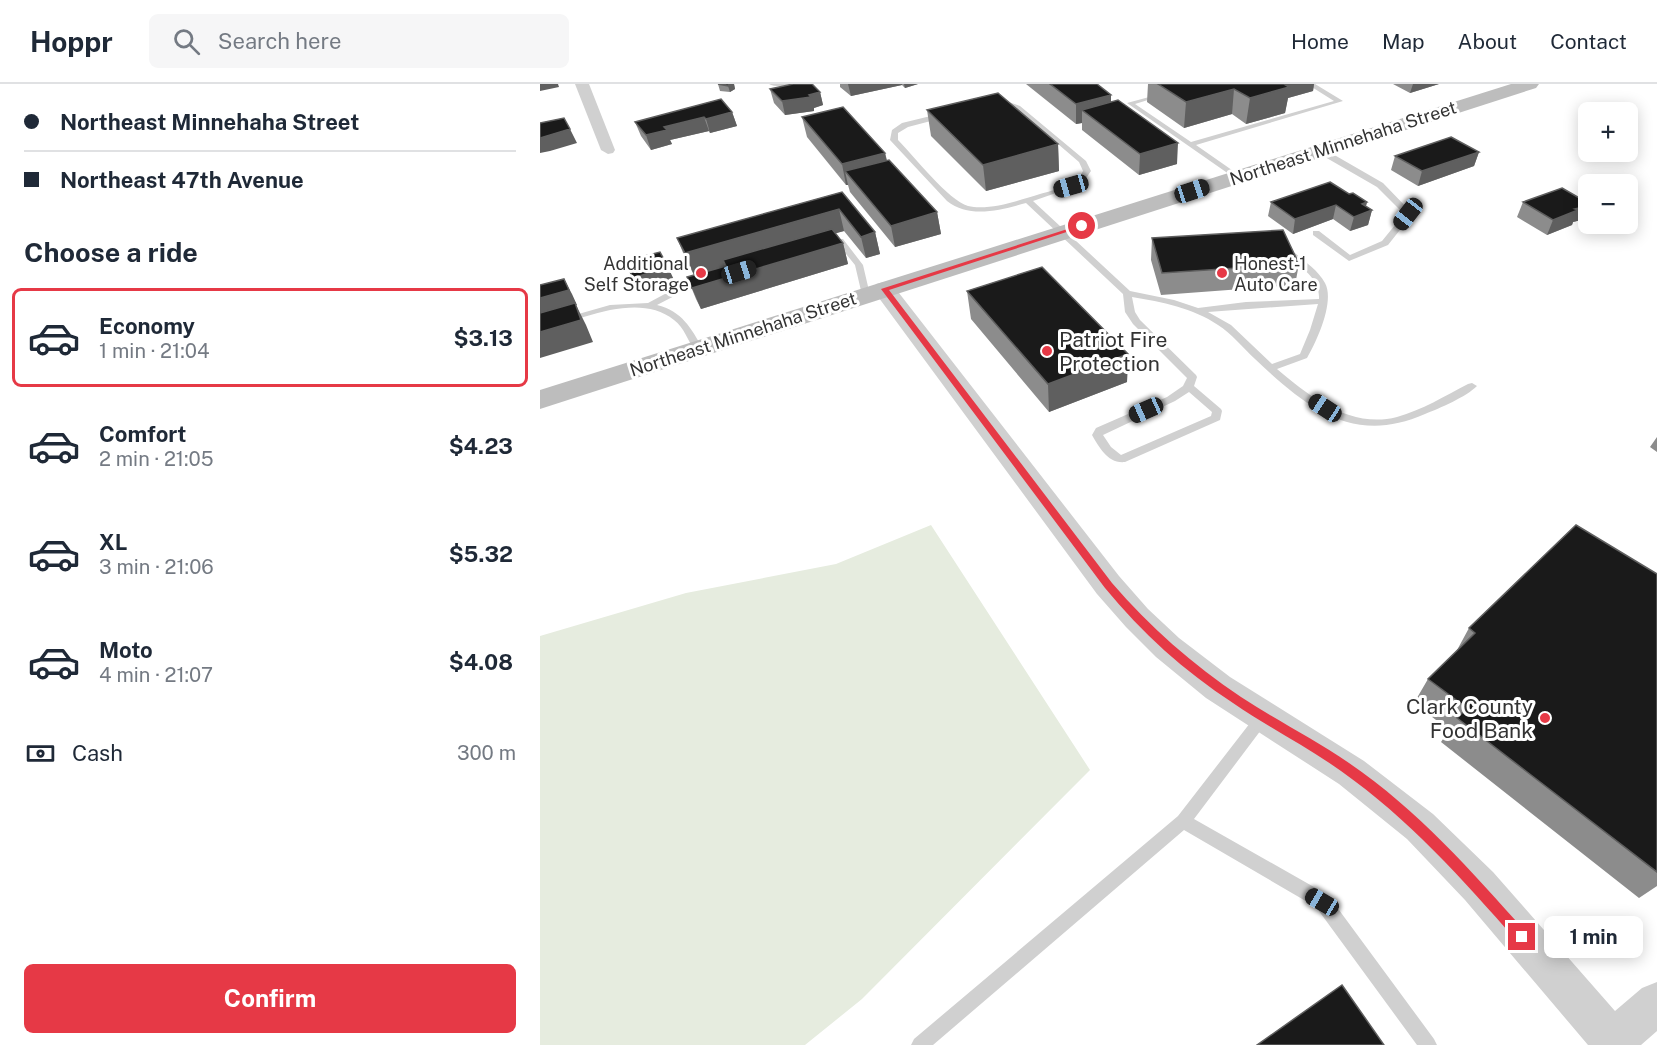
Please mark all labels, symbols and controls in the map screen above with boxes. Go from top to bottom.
search box [149,14,569,68]
text: Hoppr [30,25,113,58]
icon: search [170,25,203,58]
text: Search here [218,28,341,54]
text: Home [1291,29,1349,54]
text: Map [1382,29,1425,54]
text: About [1458,29,1517,54]
text: Contact [1550,29,1627,54]
street label: Northeast Minnehaha Street [1227,96,1459,190]
map controls [1578,102,1638,234]
button: + [1578,102,1638,162]
text: Northeast Minnehaha Street [60,109,359,135]
text: Northeast 47th Avenue [60,167,304,193]
car [1051,172,1091,200]
button: − [1578,174,1638,234]
car [1172,177,1212,205]
car [1390,194,1426,234]
route start [1068,212,1095,239]
text: Choose a ride [24,236,198,268]
place label: Additional Self Storage [584,253,689,295]
place label: Honest-1 Auto Care [1234,253,1318,295]
car [719,258,759,286]
marker: Additional Self Storage [694,266,708,280]
marker: Honest-1 Auto Care [1215,266,1229,280]
street label: Northeast Minnehaha Street [627,287,859,381]
icon: car [27,311,81,365]
text: Economy [99,313,195,339]
text: $3.13 [453,325,513,351]
place label: Patriot Fire Protection [1059,327,1167,376]
text: 1 min · 21:04 [99,339,209,363]
marker: Patriot Fire Protection [1040,344,1054,358]
car [1305,391,1345,425]
car [1126,394,1166,426]
icon: car [27,419,81,473]
text: Comfort [99,421,186,447]
text: $4.23 [449,433,513,459]
text: 2 min · 21:05 [99,447,214,471]
icon: car [27,527,81,581]
text: XL [99,529,127,555]
text: $5.32 [449,541,513,567]
text: 3 min · 21:06 [99,555,214,579]
icon: car [27,635,81,689]
text: Moto [99,637,153,663]
text: $4.08 [449,649,513,675]
text: 4 min · 21:07 [99,663,213,687]
place label: Clark County Food Bank [1406,694,1533,743]
marker: Clark County Food Bank [1538,711,1552,725]
icon: cash [24,737,57,770]
text: Cash [72,740,123,766]
text: 300 m [457,741,516,765]
car [1302,885,1342,919]
callout: 1 min [1543,916,1642,958]
route end [1508,923,1535,950]
text: 1 min [1569,925,1618,949]
button: Confirm [24,964,516,1033]

